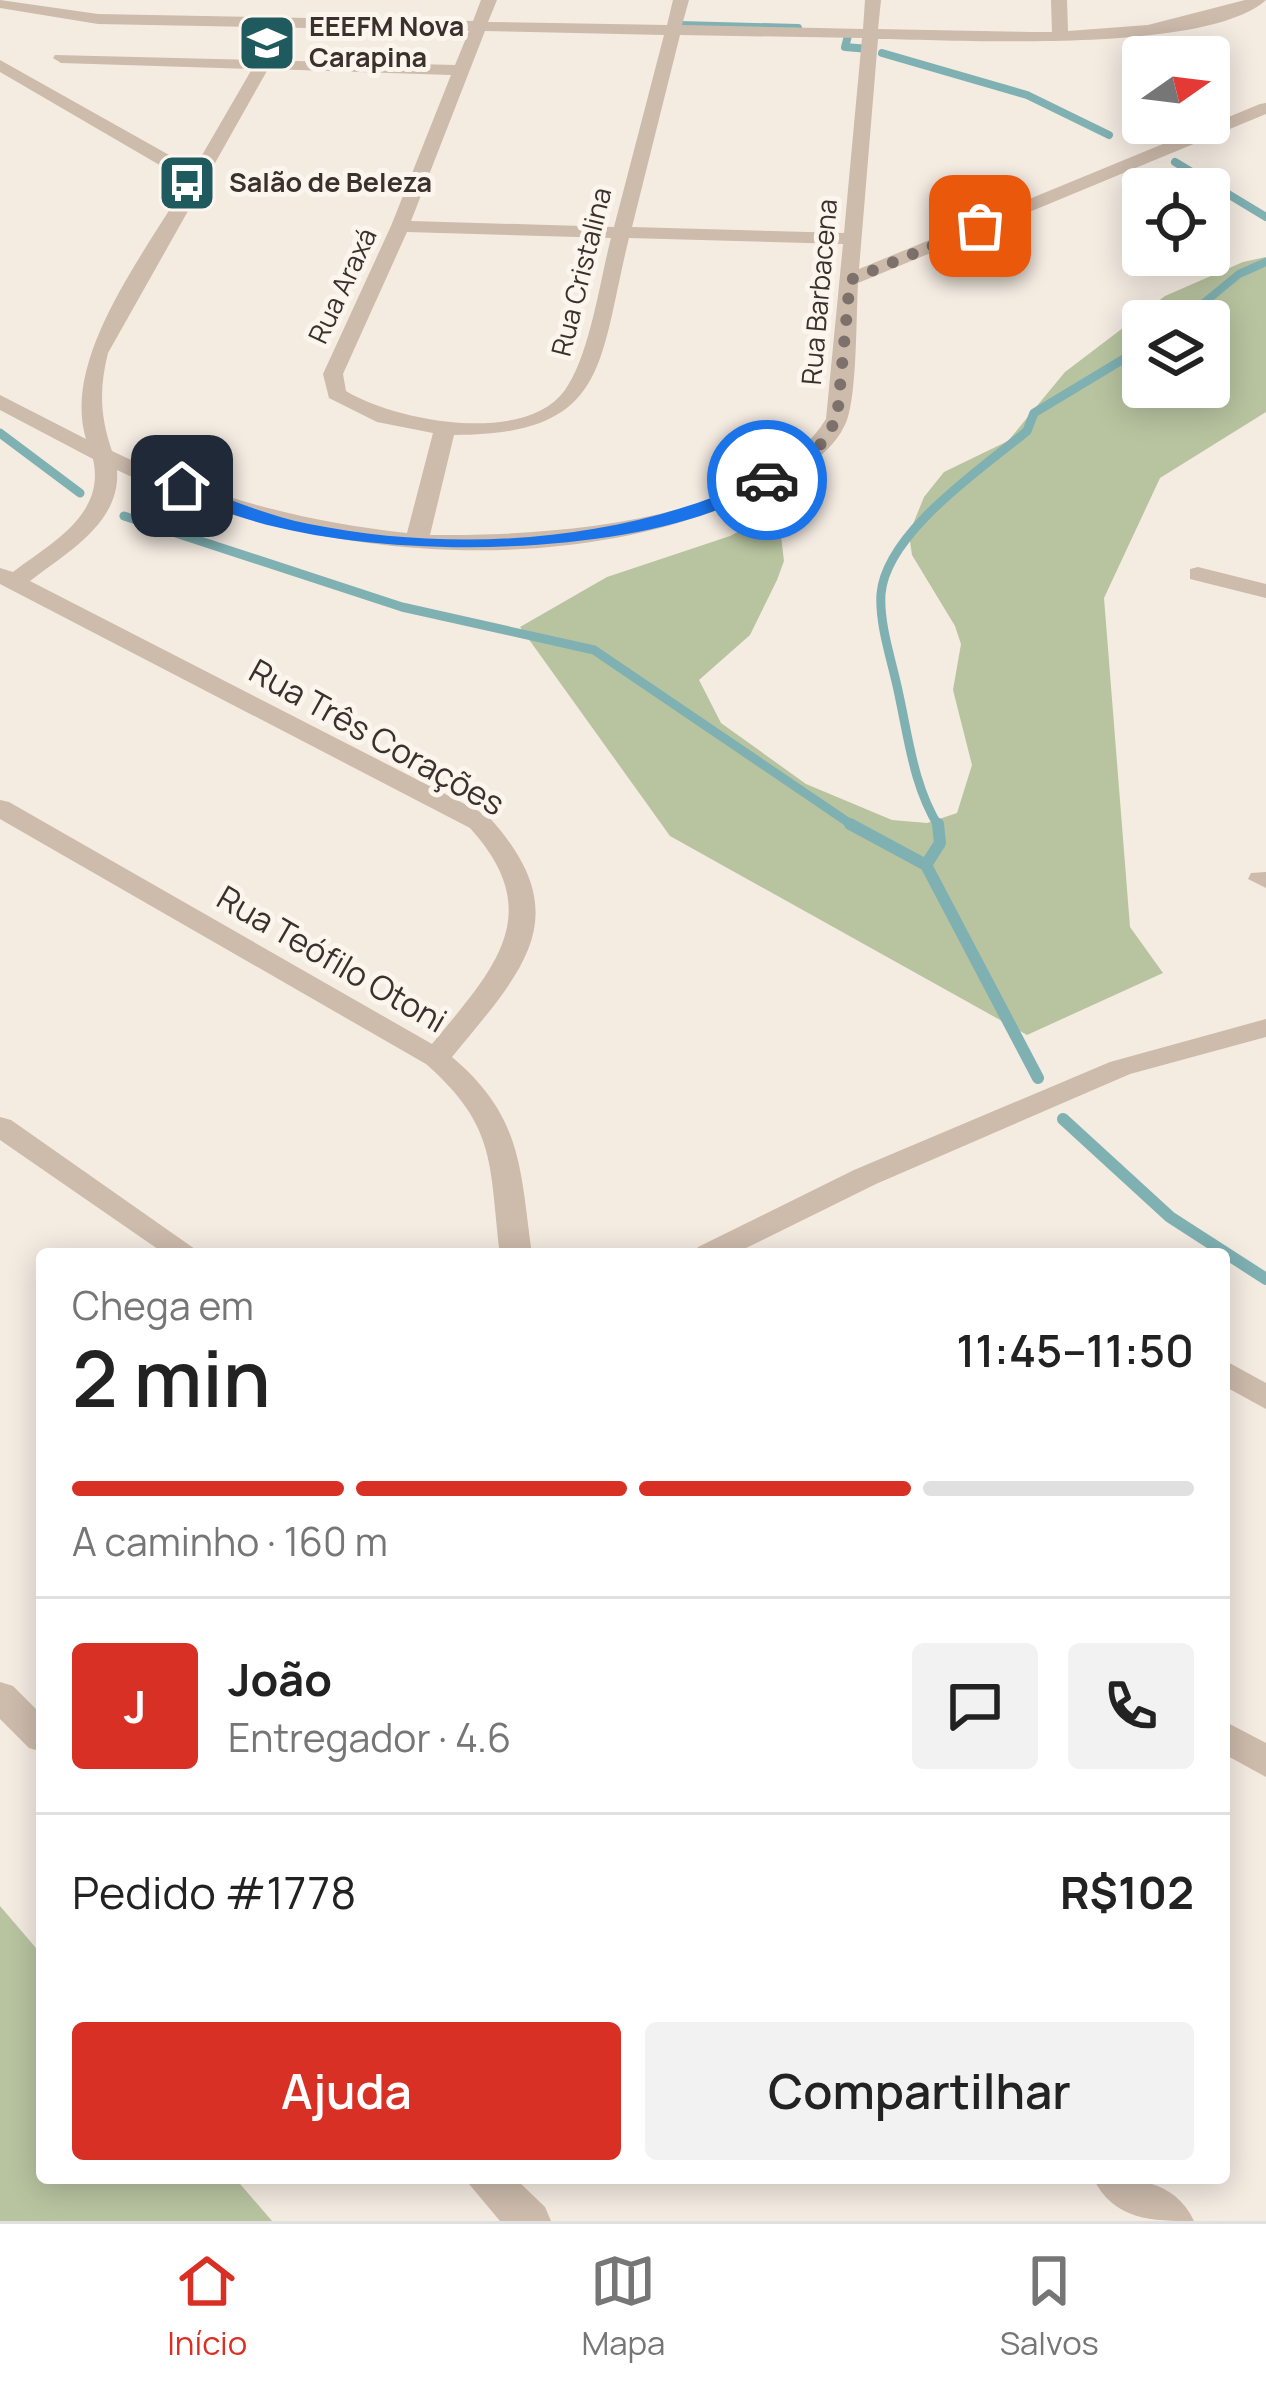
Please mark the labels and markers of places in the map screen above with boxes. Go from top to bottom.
place label: EEEFM Nova Carapina [309,7,464,75]
school or university icon: EEEFM Nova Carapina [236,12,298,74]
bus stop icon: Salão de Beleza [156,152,218,214]
place label: Salão de Beleza [229,163,432,200]
pin [929,175,1031,277]
pin [131,435,233,537]

